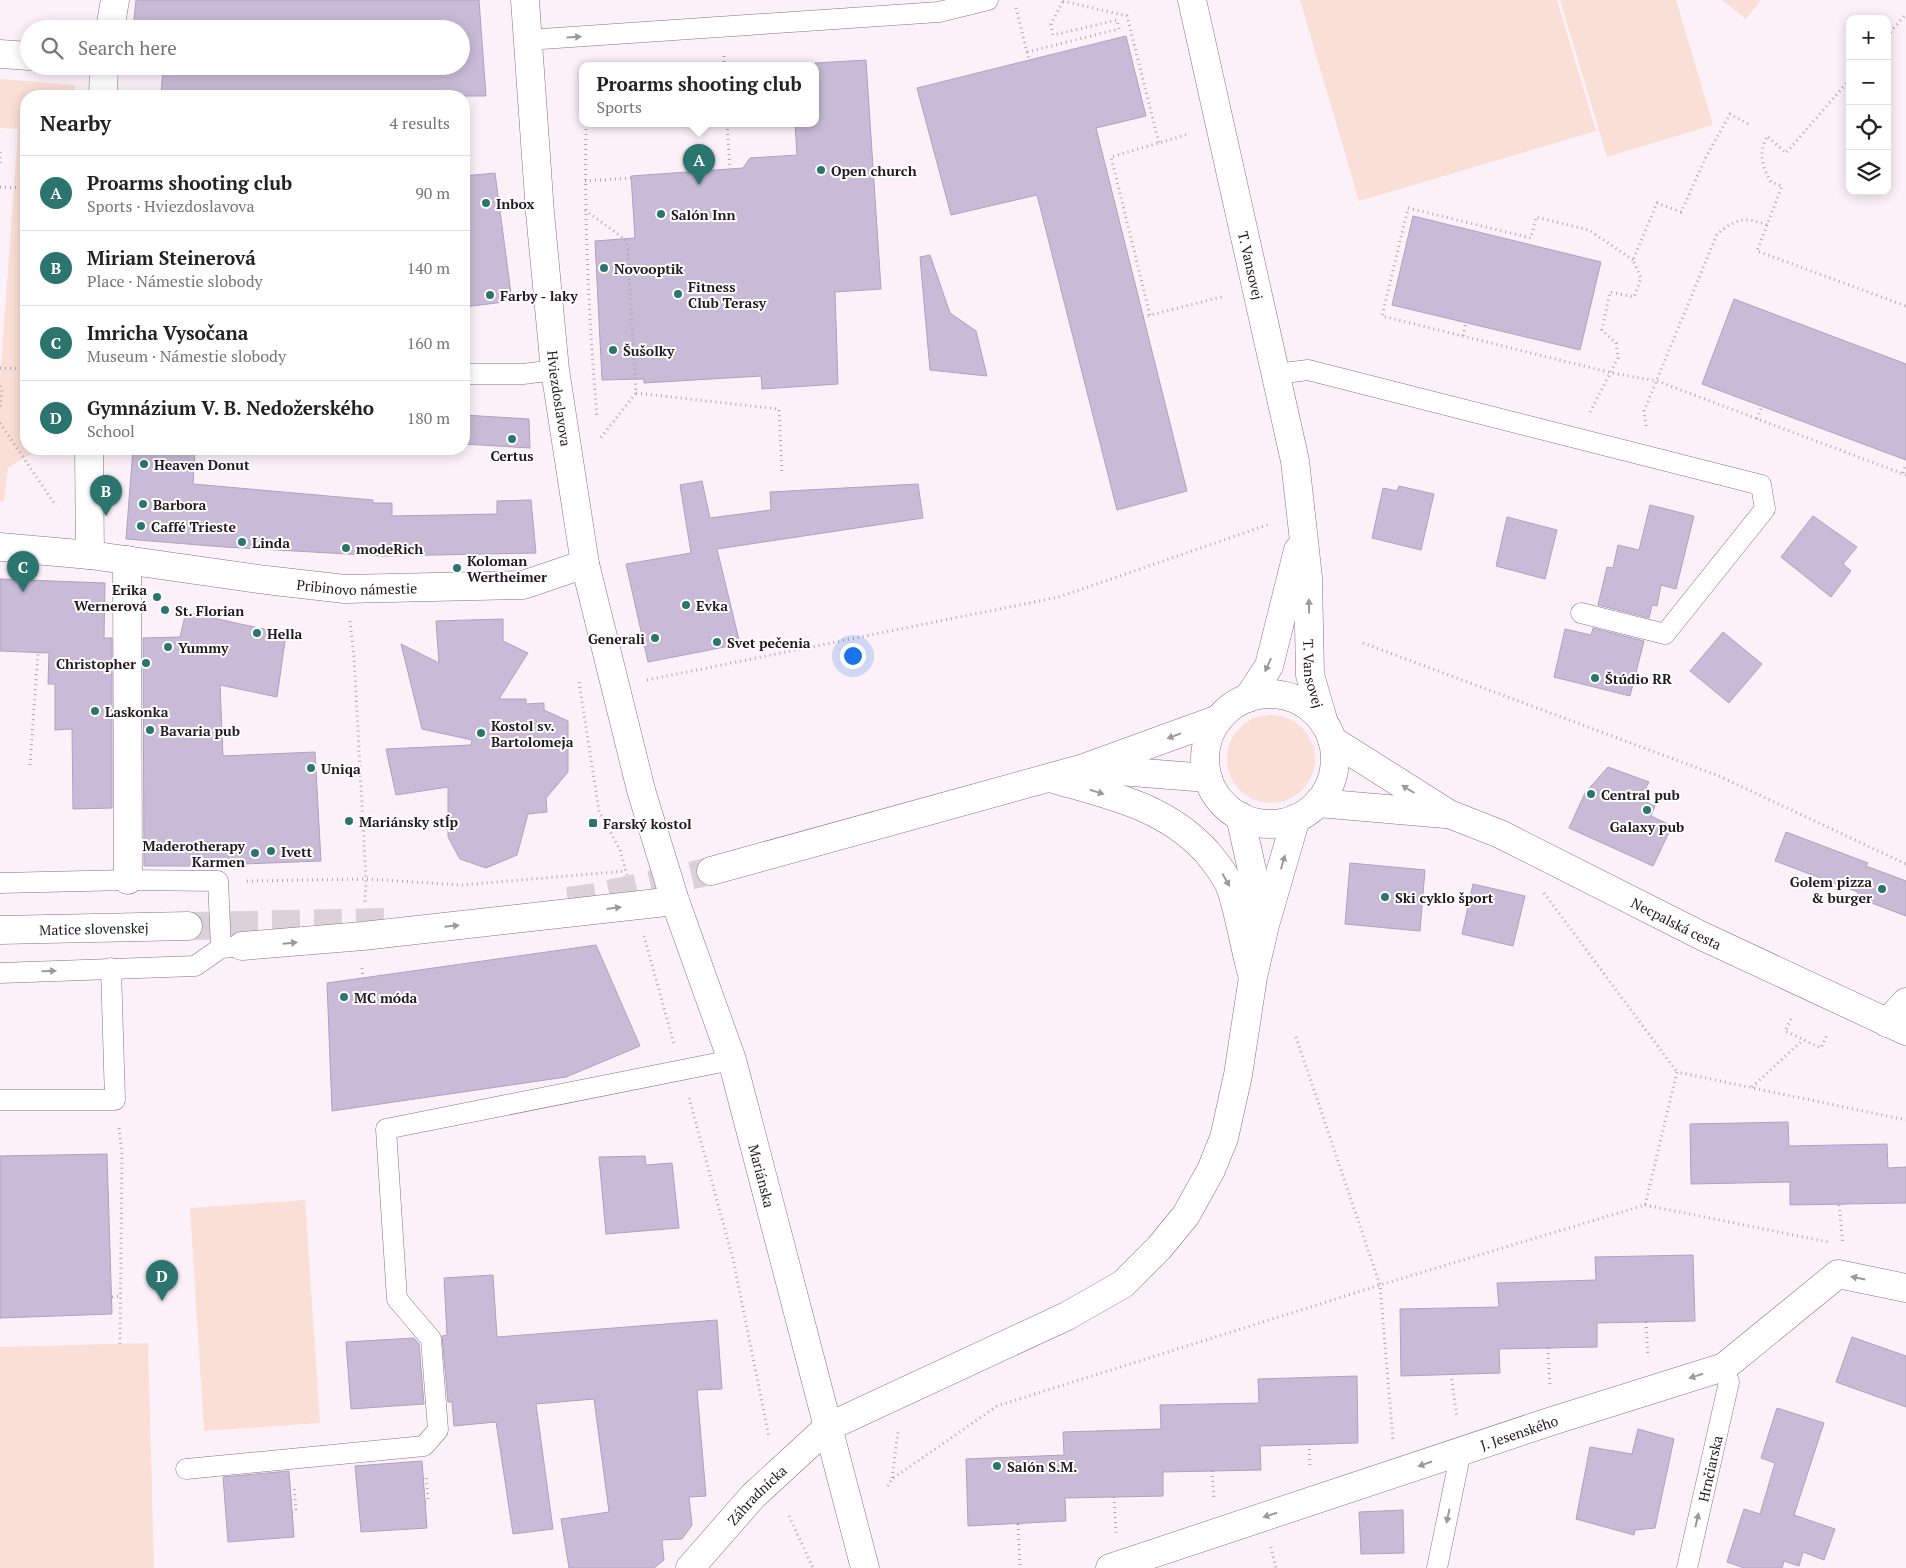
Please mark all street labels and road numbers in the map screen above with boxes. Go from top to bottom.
street label: T. Vansovej [1234,229,1268,302]
street label: Hviezdoslavova [544,350,576,448]
street label: Pribinovo námestie [296,574,417,599]
street label: T. Vansovej [1300,639,1329,710]
street label: Necpalská cesta [1628,892,1725,953]
street label: Matice slovenskej [39,917,149,939]
street label: Mariánska [745,1142,780,1209]
street label: J. Jesenského [1478,1410,1560,1454]
street label: Hrnčiarska [1693,1433,1726,1504]
street label: Záhradnícka [723,1461,790,1529]

